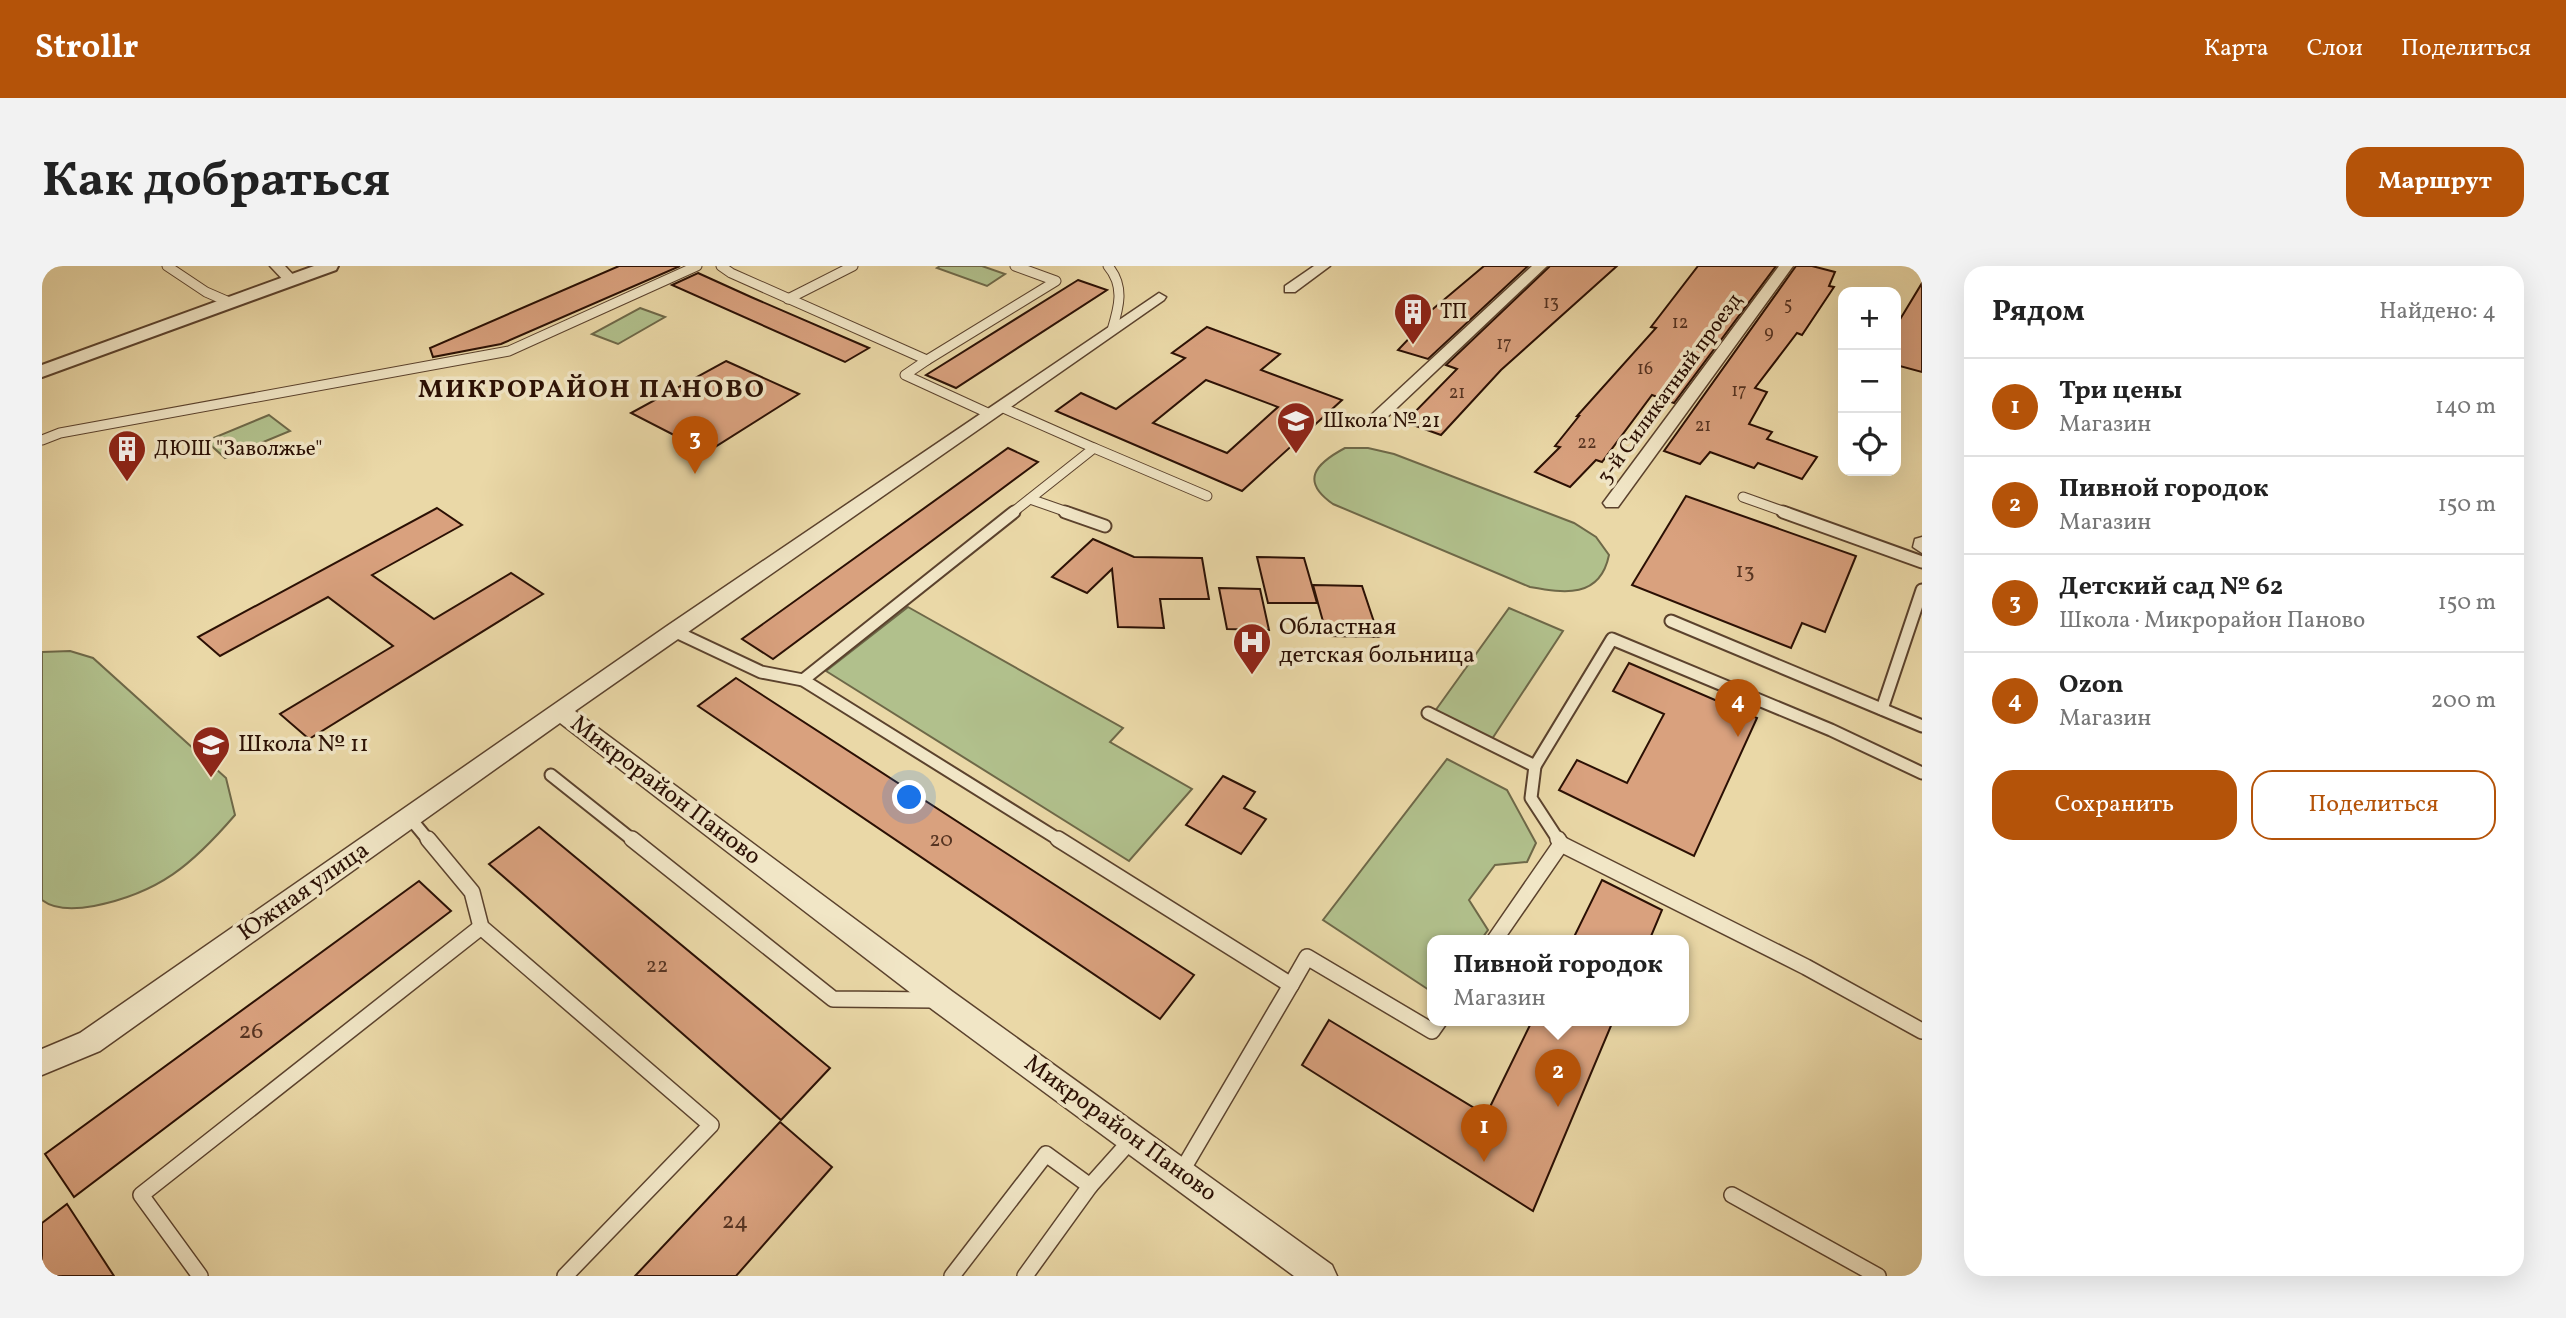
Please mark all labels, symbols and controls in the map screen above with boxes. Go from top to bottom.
text: Strollr [35,26,138,72]
text: Карта [2204,32,2269,66]
text: Слои [2307,32,2363,66]
text: Поделиться [2401,32,2531,66]
button: Маршрут [2346,147,2524,217]
text: Как добраться [42,148,390,217]
map controls [1838,287,1901,476]
button: + [1838,287,1901,350]
street label: 3-й Силикатный проезд [1591,288,1749,490]
building icon: ТП [1392,291,1434,346]
house number: 13 [1543,291,1559,316]
text: Рядом [1992,291,2085,333]
house number: 5 [1784,293,1792,318]
text: Найдено: 4 [2379,296,2496,328]
place label: ТП [1440,298,1467,327]
house number: 12 [1672,311,1688,336]
house number: 9 [1764,321,1774,346]
house number: 17 [1496,332,1512,357]
button: − [1838,350,1901,413]
house number: 16 [1637,357,1653,382]
district label: МИКРОРАЙОН ПАНОВО [418,372,766,408]
text: Три цены [2059,373,2182,409]
house number: 17 [1731,379,1747,404]
house number: 21 [1449,381,1465,406]
text: 1 [2010,391,2020,423]
text: 140 m [2435,391,2496,423]
school or university icon: Школа № 21 [1275,400,1317,455]
place label: Школа № 21 [1323,407,1441,436]
text: Магазин [2059,409,2151,441]
button: locate [1838,413,1901,476]
house number: 21 [1695,414,1711,439]
pin: 3 [672,416,718,474]
building icon: ДЮШ "Заволжье" [106,428,148,483]
house number: 22 [1577,431,1597,456]
place label: ДЮШ "Заволжье" [154,435,322,464]
text: Пивной городок [2059,471,2269,507]
text: 2 [2009,489,2021,521]
text: 150 m [2438,489,2496,521]
text: Магазин [2059,507,2151,539]
house number: 13 [1736,557,1754,586]
text: Детский сад № 62 [2059,569,2283,605]
text: 3 [2009,587,2021,619]
text: 150 m [2438,587,2496,619]
text: Школа · Микрорайон Паново [2059,605,2365,637]
place label: Областная детская больница [1279,611,1475,673]
hospital icon: Областная детская больница [1231,621,1273,676]
text: Ozon [2059,667,2124,703]
pin: 4 [1715,679,1761,737]
text: 4 [2008,685,2022,717]
text: 200 m [2431,685,2496,717]
text: Магазин [2059,703,2151,735]
street label: Микрорайон Паново [563,708,767,874]
school or university icon: Школа № 11 [190,724,232,779]
place label: Школа № 11 [238,728,369,762]
button: Сохранить [1992,770,2237,840]
button: Поделиться [2251,770,2496,840]
your location [892,780,926,814]
house number: 20 [929,826,953,855]
street label: Южная улица [231,834,377,950]
popup [1427,935,1689,1026]
text: Пивной городок [1453,947,1663,983]
house number: 22 [646,952,668,981]
text: Магазин [1453,983,1546,1015]
house number: 26 [238,1015,264,1049]
street label: Микрорайон Паново [1017,1047,1223,1211]
pin: 2 [1535,1049,1581,1107]
pin: 1 [1461,1104,1507,1162]
house number: 24 [722,1205,748,1239]

